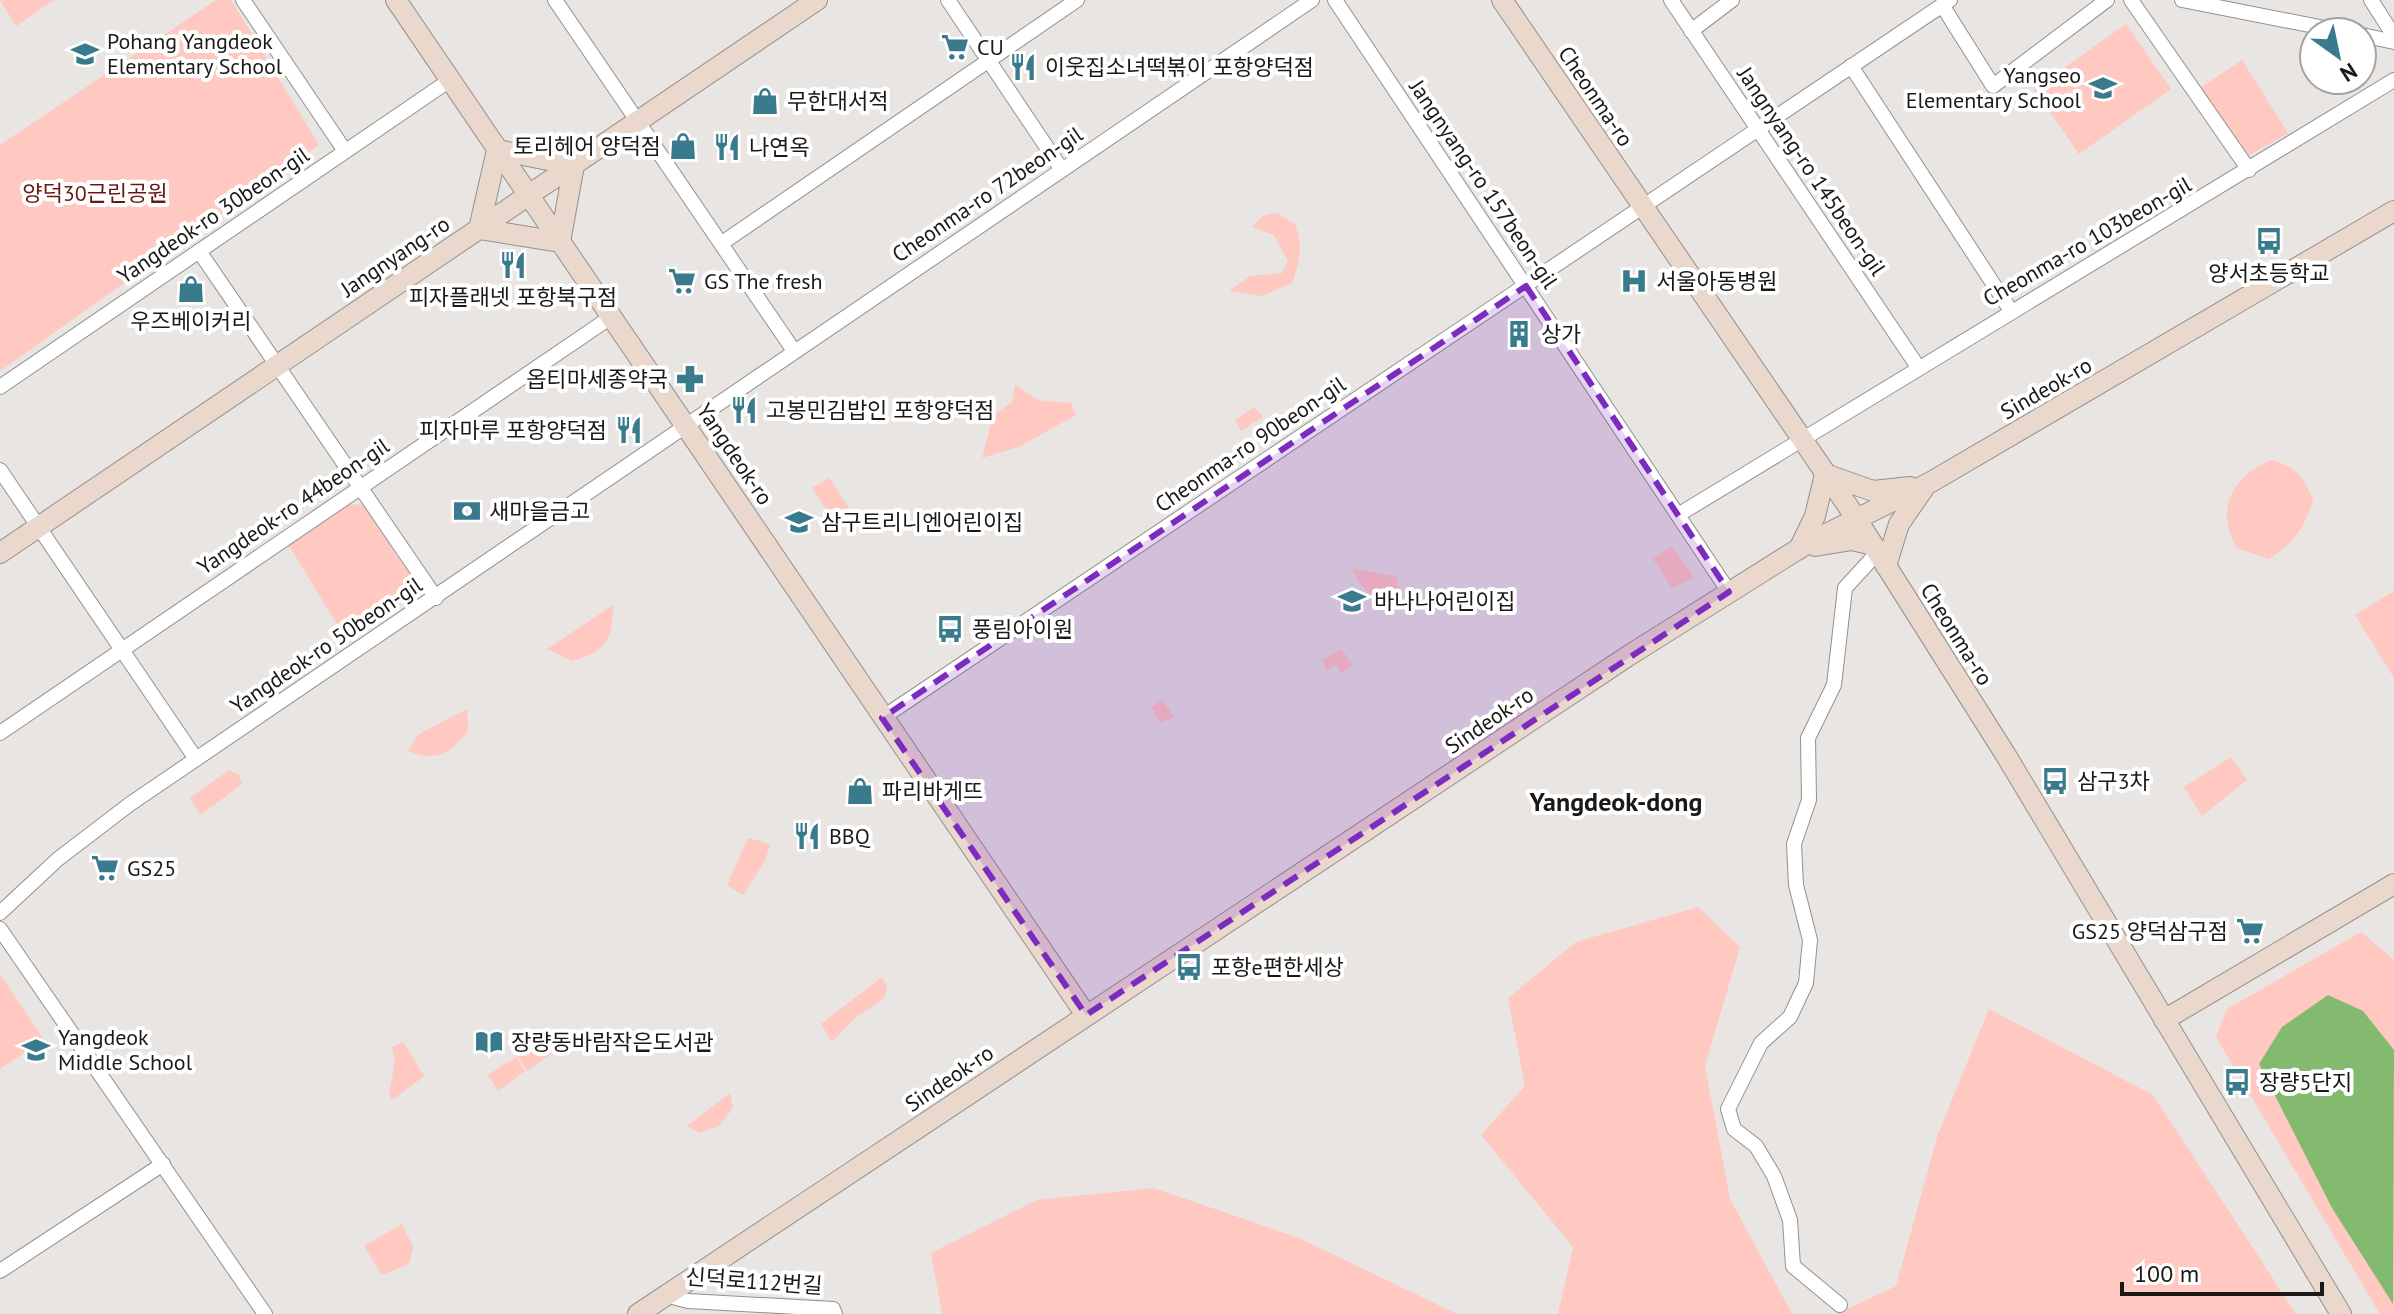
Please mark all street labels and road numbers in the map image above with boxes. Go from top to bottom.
street label: Cheonma-ro [1552,40,1640,152]
street label: Jangnyang-ro 145beon-gil [1731,60,1893,281]
street label: Jangnyang-ro 157beon-gil [1403,73,1565,294]
street label: Cheonma-ro 72beon-gil [886,119,1088,268]
street label: Yangdeok-ro 30beon-gil [112,140,315,290]
street label: Cheonma-ro 103beon-gil [1978,170,2197,312]
street label: Jangnyang-ro [334,209,455,303]
street label: Sindeok-ro [1995,351,2097,425]
street label: Cheonma-ro 90beon-gil [1149,369,1351,518]
street label: Yangdeok-ro [691,398,779,510]
street label: Yangdeok-ro 44beon-gil [192,431,395,581]
street label: Yangdeok-ro 50beon-gil [225,570,428,720]
street label: Cheonma-ro [1915,578,1999,690]
street label: Sindeok-ro [1439,680,1539,760]
street label: Sindeok-ro [899,1038,999,1118]
street label: 신덕로112번길 [685,1262,823,1300]

